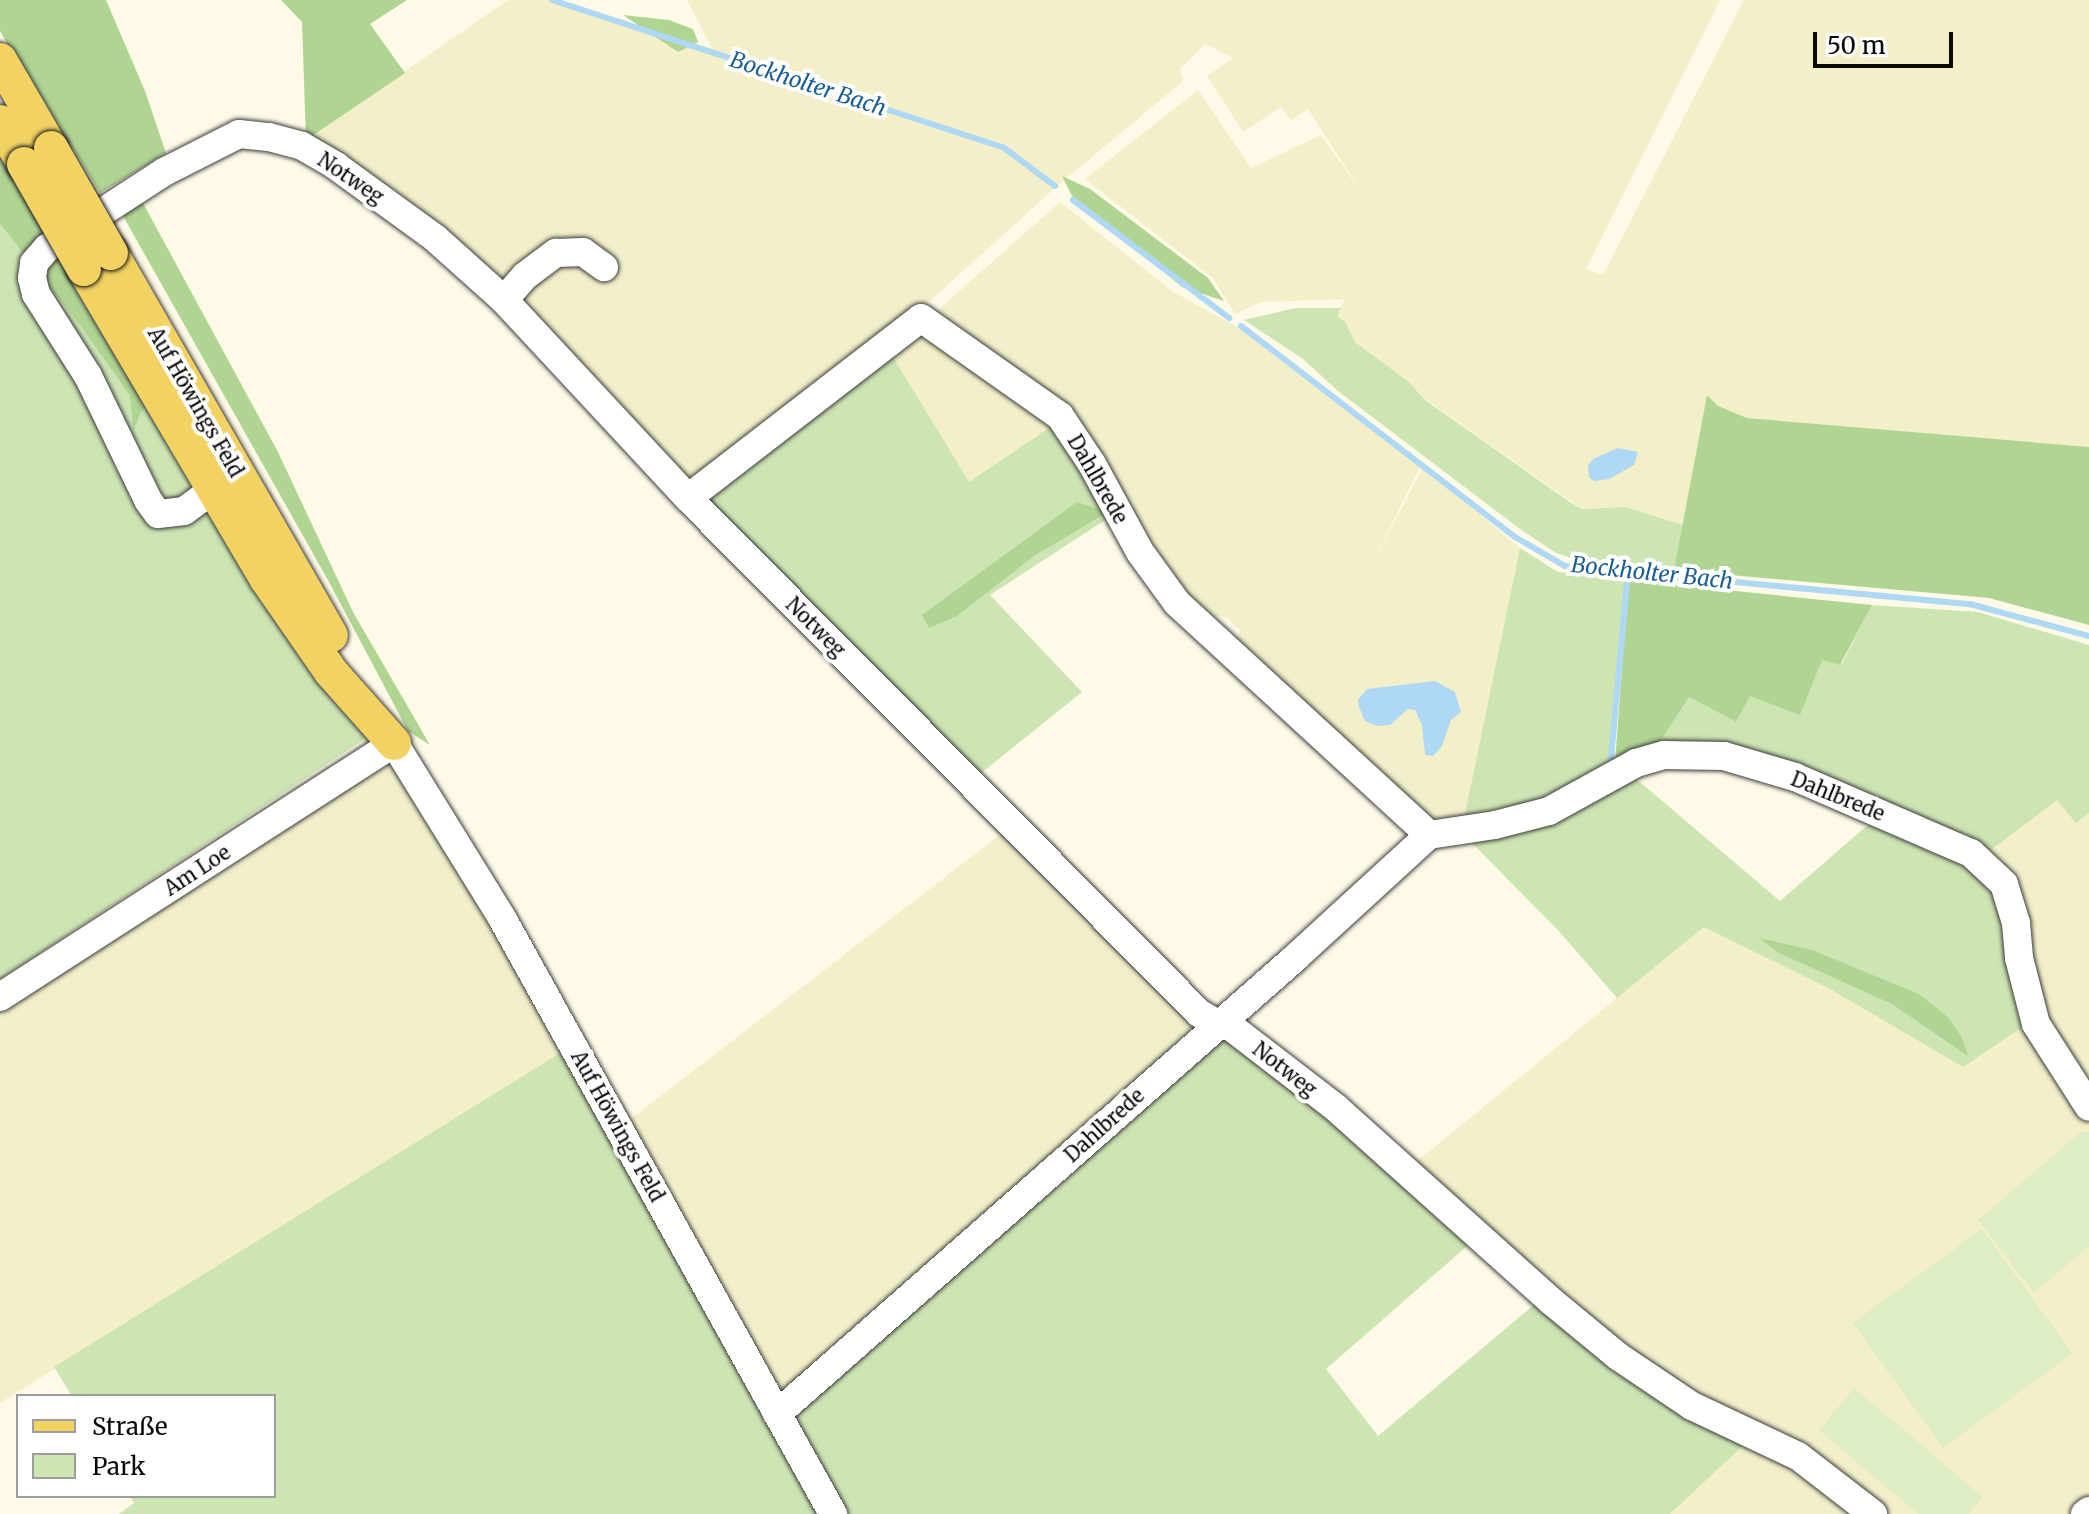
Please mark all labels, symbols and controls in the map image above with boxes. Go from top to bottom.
scale bar [1817,16,1957,66]
text: 50 m [1827,30,1886,61]
water label: Bockholter Bach [727,46,889,122]
street label: Notweg [313,147,389,209]
street label: Auf Höwings Feld [143,323,249,481]
street label: Dahlbrede [1063,430,1133,528]
water label: Bockholter Bach [1570,551,1734,595]
street label: Notweg [781,592,851,662]
street label: Dahlbrede [1788,766,1888,826]
street label: Am Loe [159,840,235,900]
street label: Notweg [1248,1037,1322,1101]
street label: Auf Höwings Feld [567,1046,669,1206]
street label: Dahlbrede [1059,1083,1149,1167]
legend [16,1394,276,1498]
text: Straße [92,1411,167,1442]
text: Park [92,1451,145,1482]

